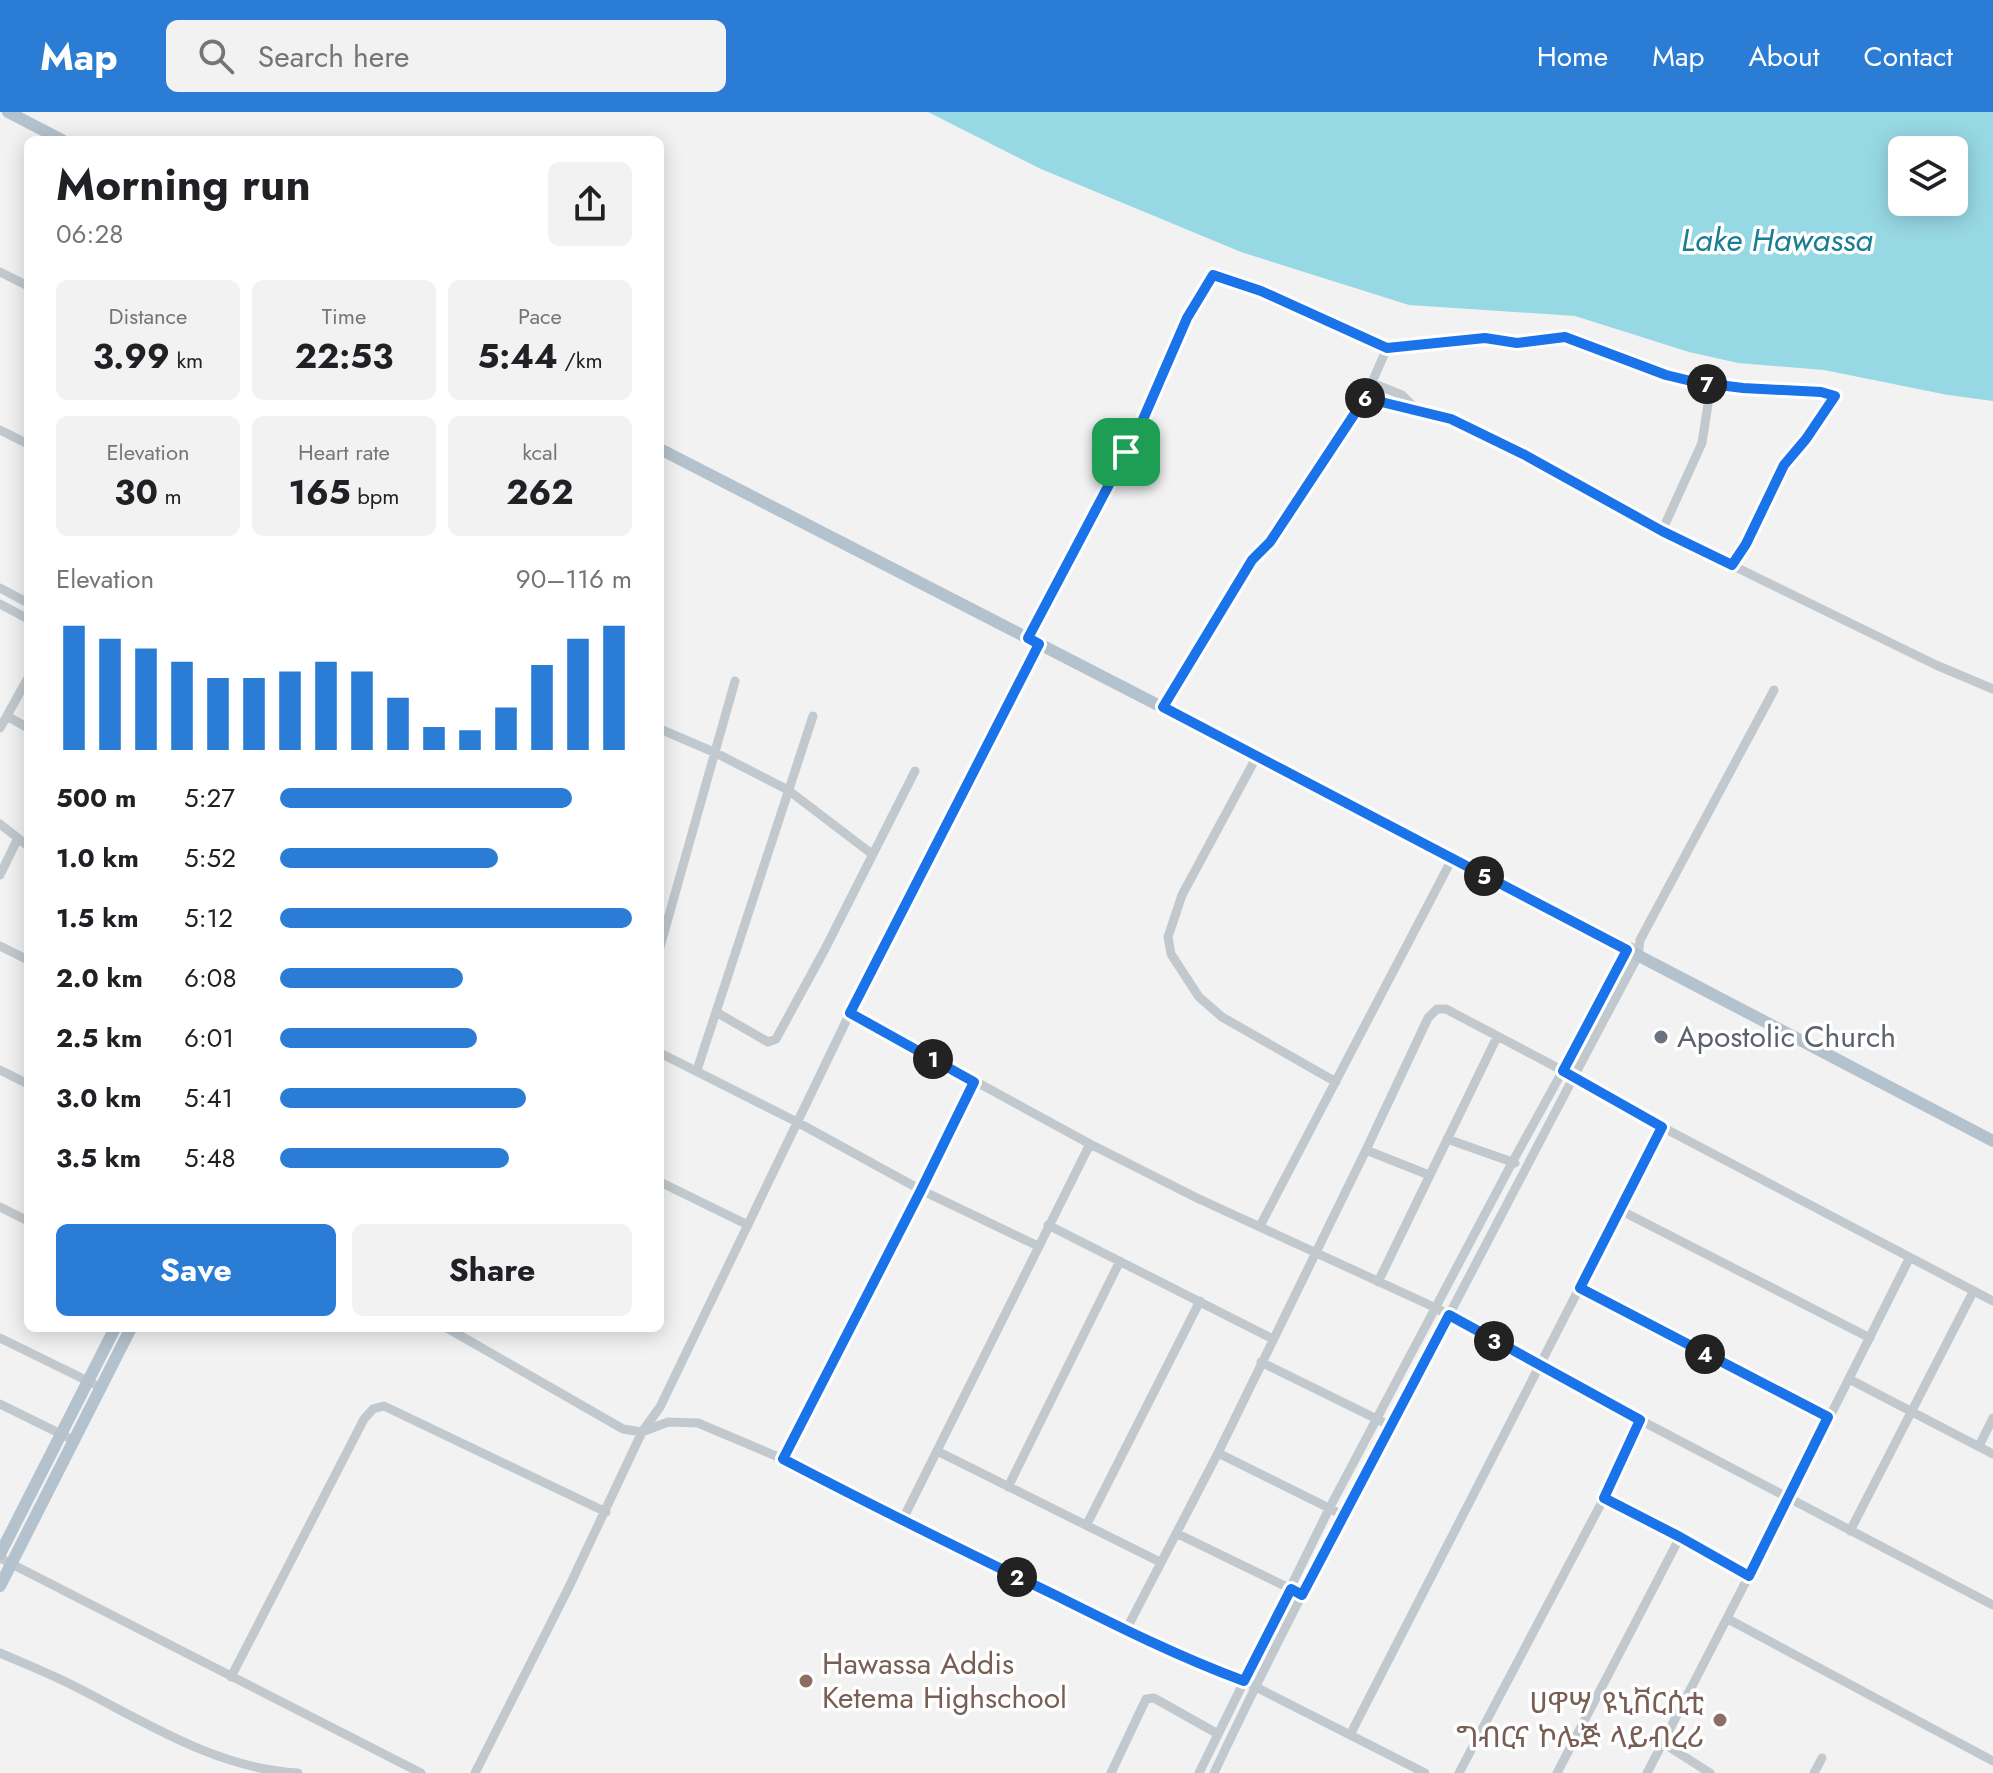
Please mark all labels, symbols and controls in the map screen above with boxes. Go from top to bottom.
search box [166,20,726,92]
text: Map [40,29,118,84]
icon: search [194,34,238,78]
text: Search here [258,35,410,78]
text: Home [1537,36,1608,77]
text: Map [1652,36,1704,77]
text: About [1748,36,1820,77]
text: Contact [1864,36,1953,77]
map controls [1888,136,1968,216]
button: layers [1888,136,1968,216]
text: Morning run [56,153,311,217]
button: share [548,162,632,246]
text: 06:28 [56,215,123,253]
water label: Lake Hawassa [1681,217,1873,263]
text: Distance [109,300,187,332]
text: Time [322,300,366,332]
text: Pace [518,300,562,332]
text: 3.99 [93,332,170,381]
text: 22:53 [295,332,393,381]
text: 5:44 [477,332,558,381]
text: km [170,344,203,376]
text: /km [558,344,603,376]
pin: 7 [1687,364,1727,404]
text: 7 [1700,368,1714,400]
pin: 6 [1345,378,1385,418]
text: 6 [1358,382,1372,414]
pin [1092,418,1160,486]
icon: arrive [1104,430,1148,474]
text: Elevation [107,436,189,468]
text: Heart rate [298,436,390,468]
text: kcal [522,436,558,468]
text: 30 [114,468,158,517]
text: 165 [289,468,351,517]
text: 262 [506,468,574,517]
text: m [158,480,182,512]
text: bpm [351,480,399,512]
text: Elevation [56,560,154,598]
text: 90–116 m [516,560,632,598]
text: 500 m [56,779,136,817]
text: 5:27 [184,779,235,817]
text: 1.0 km [56,839,139,877]
text: 5:52 [184,839,236,877]
pin: 5 [1464,856,1504,896]
text: 5 [1477,860,1491,892]
text: 1.5 km [56,899,139,937]
text: 5:12 [184,899,233,937]
text: 2.0 km [56,959,143,997]
text: 6:08 [184,959,237,997]
place label: Apostolic Church [1677,1015,1896,1058]
text: 2.5 km [56,1019,142,1057]
text: 6:01 [184,1019,234,1057]
marker: Apostolic Church [1652,1028,1670,1046]
pin: 1 [913,1039,953,1079]
text: 1 [927,1043,939,1075]
text: 3.0 km [56,1079,141,1117]
text: 5:41 [184,1079,233,1117]
text: 3.5 km [56,1139,141,1177]
text: 5:48 [184,1139,236,1177]
button: Save [56,1224,336,1316]
button: Share [352,1224,632,1316]
pin: 3 [1474,1321,1514,1361]
text: 3 [1487,1325,1501,1357]
pin: 4 [1685,1334,1725,1374]
text: 4 [1697,1338,1713,1370]
pin: 2 [997,1557,1037,1597]
text: 2 [1010,1561,1024,1593]
place label: Hawassa Addis Ketema Highschool [822,1642,1067,1719]
marker: Hawassa Addis Ketema Highschool [797,1672,815,1690]
place label: ሀዋሣ ዩኒቨርሲቲ ግብርና ኮሌጅ ላይብረሪ [1456,1681,1704,1758]
marker: ሀዋሣ ዩኒቨርሲቲ ግብርና ኮሌጅ ላይብረሪ [1711,1711,1729,1729]

